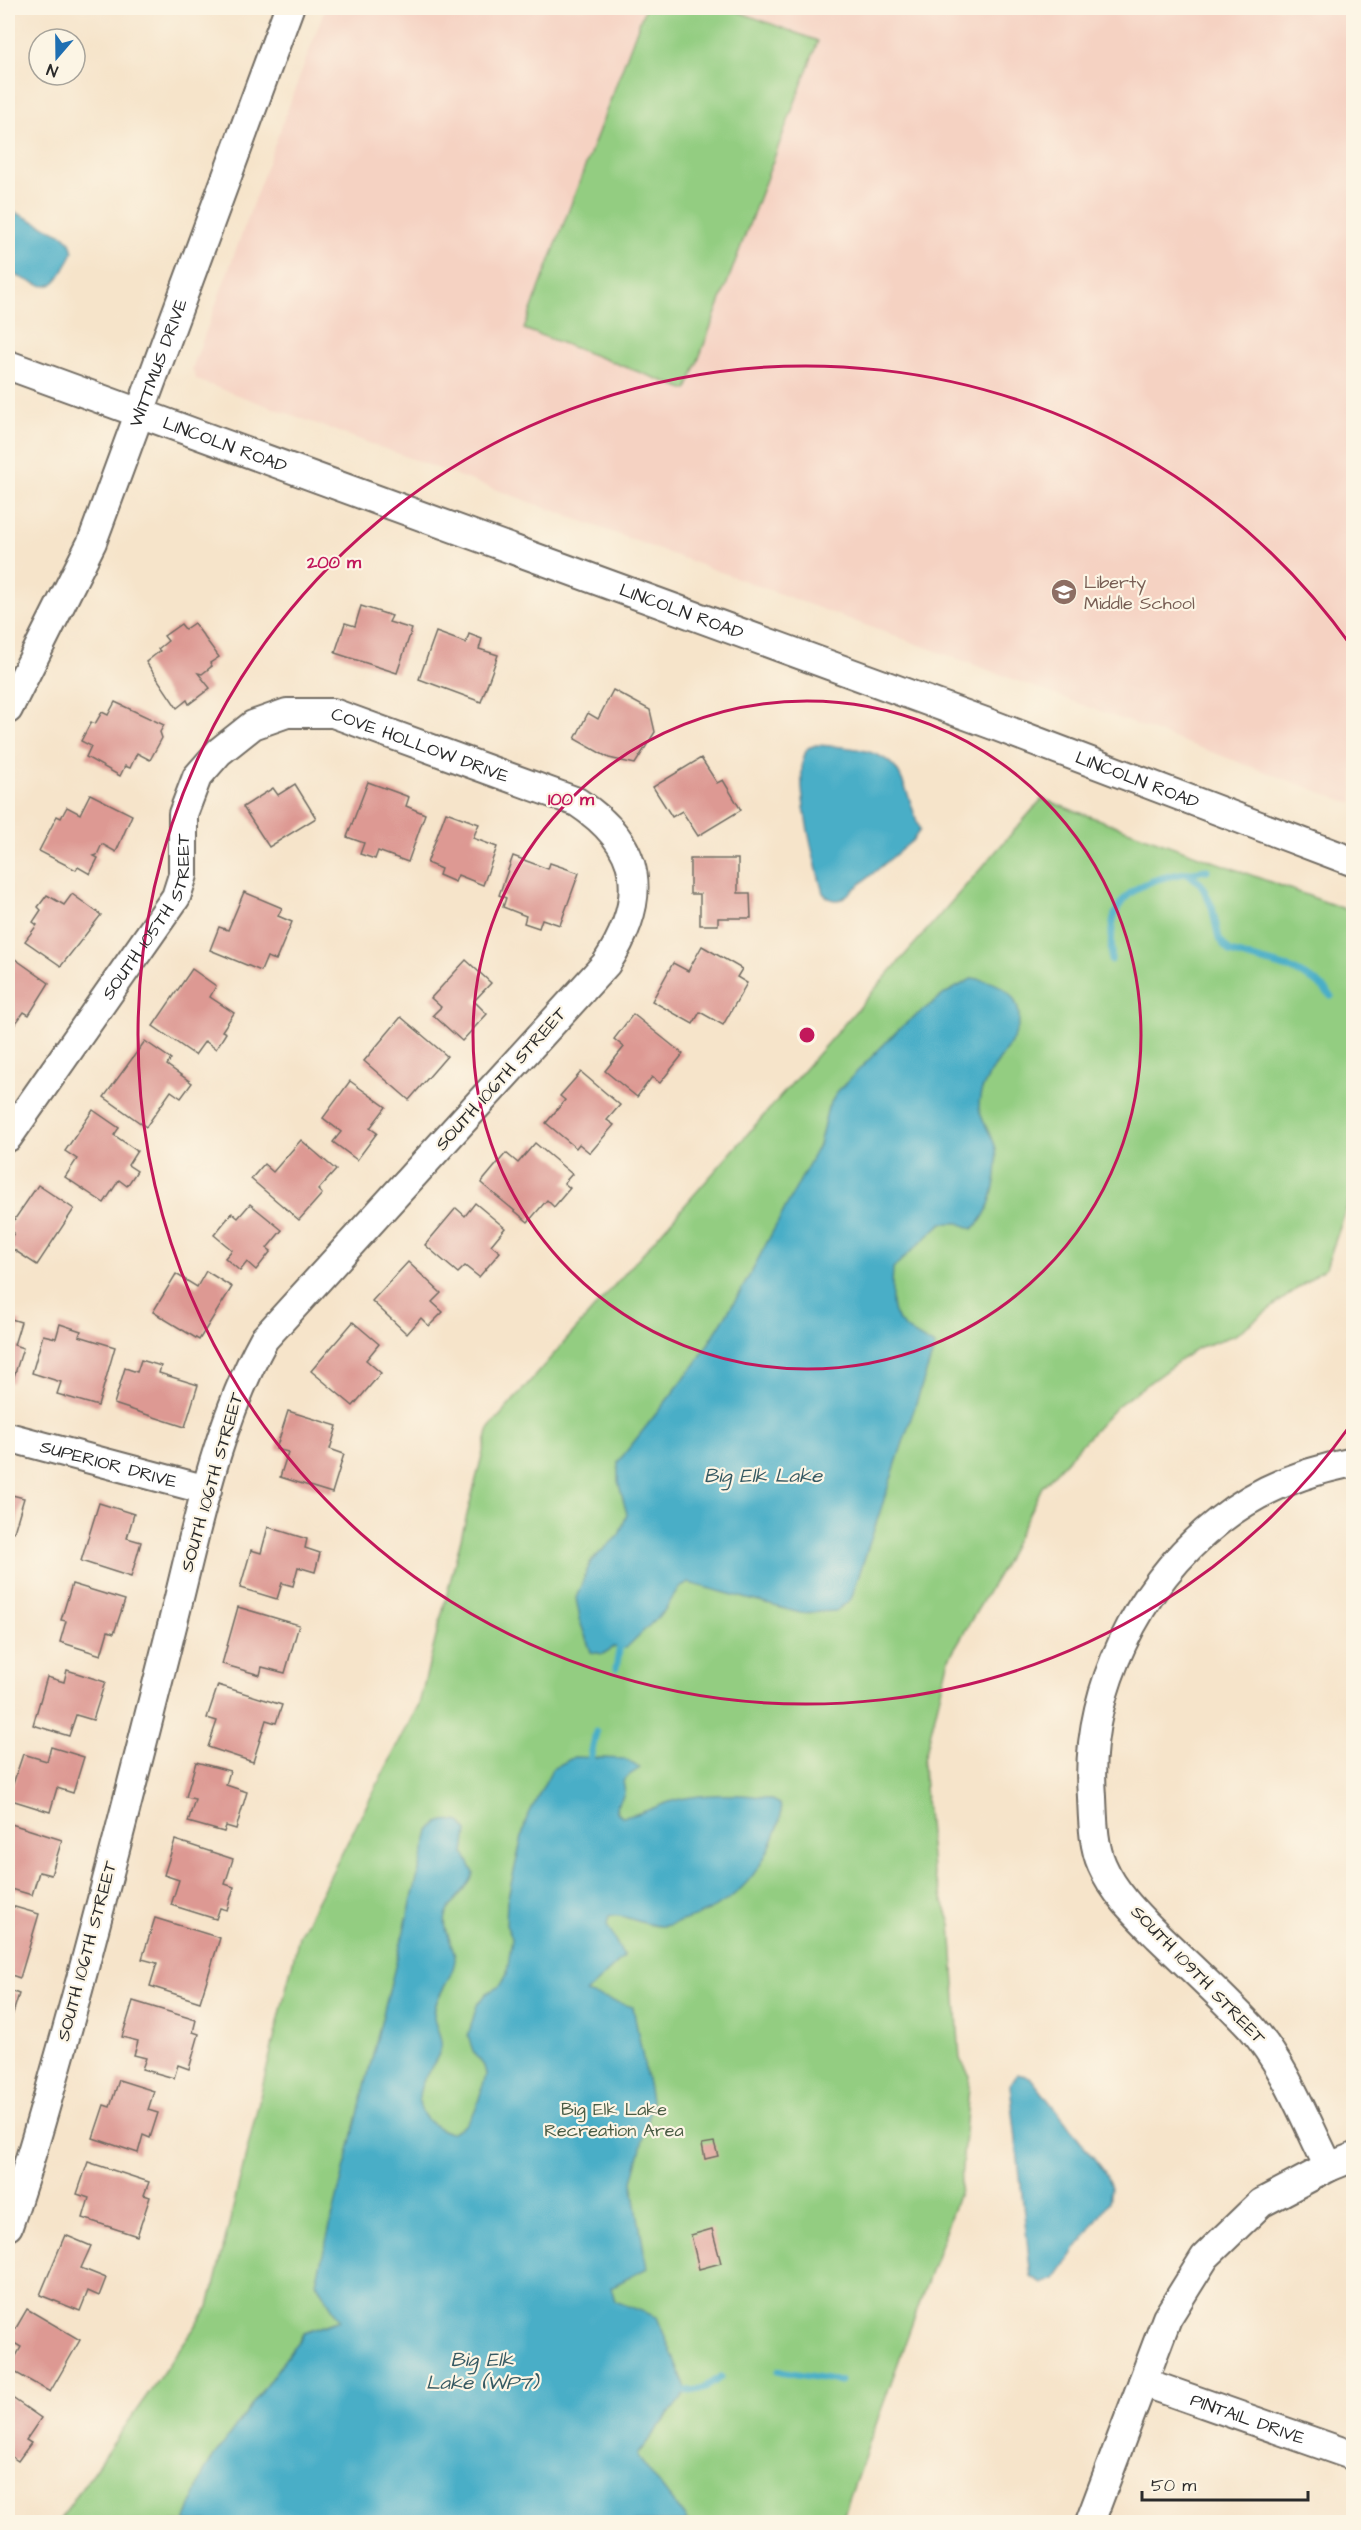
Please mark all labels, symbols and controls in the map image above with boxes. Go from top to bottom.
north arrow [27,27,87,87]
text: N [44,58,61,82]
street label: WITTMUS DRIVE [123,295,193,430]
street label: LINCOLN ROAD [159,410,291,479]
text: 200 m [306,550,362,575]
place label: Liberty Middle School [1084,570,1195,616]
street label: LINCOLN ROAD [616,577,747,645]
school or university icon: Liberty Middle School [1049,577,1079,607]
street label: COVE HOLLOW DRIVE [328,701,513,789]
street label: LINCOLN ROAD [1072,745,1203,815]
text: 100 m [548,787,595,812]
street label: SOUTH 105TH STREET [96,833,196,1005]
street label: SOUTH 106TH STREET [430,1001,573,1156]
centre of rings [797,1025,817,1045]
street label: SOUTH 106TH STREET [174,1389,250,1575]
street label: SUPERIOR DRIVE [37,1434,180,1494]
water label: Big Elk Lake [704,1462,823,1491]
street label: SOUTH 106TH STREET [51,1857,123,2044]
street label: SOUTH 109TH STREET [1125,1900,1272,2051]
park label: Big Elk Lake Recreation Area [544,2097,684,2143]
water label: Big Elk Lake (WP7) [426,2346,540,2397]
street label: PINTAIL DRIVE [1187,2387,1309,2450]
scale bar [1142,2464,1308,2502]
text: 50 m [1151,2473,1196,2498]

